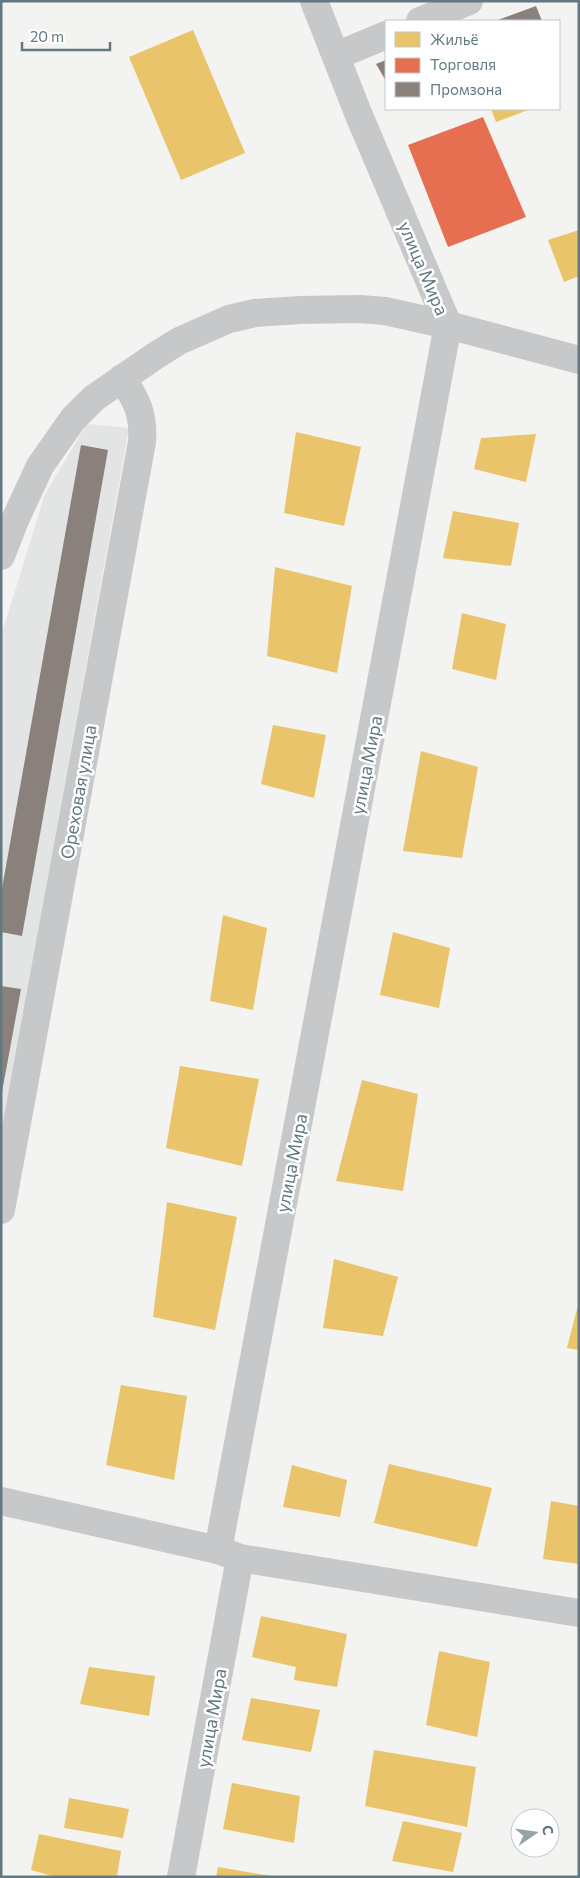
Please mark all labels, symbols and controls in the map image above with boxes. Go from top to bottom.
scale bar [22,20,110,52]
legend [385,20,560,110]
text: 20 m [30,27,64,45]
text: Жильё [430,30,478,48]
text: Торговля [430,55,496,73]
text: Промзона [430,80,502,98]
street label: улица Мира [394,218,454,318]
street label: улица Мира [346,714,386,816]
street label: Ореховая улица [55,723,101,861]
street label: улица Мира [271,1112,311,1214]
street label: улица Мира [191,1667,231,1769]
north arrow [510,1808,560,1858]
text: С [539,1823,558,1837]

